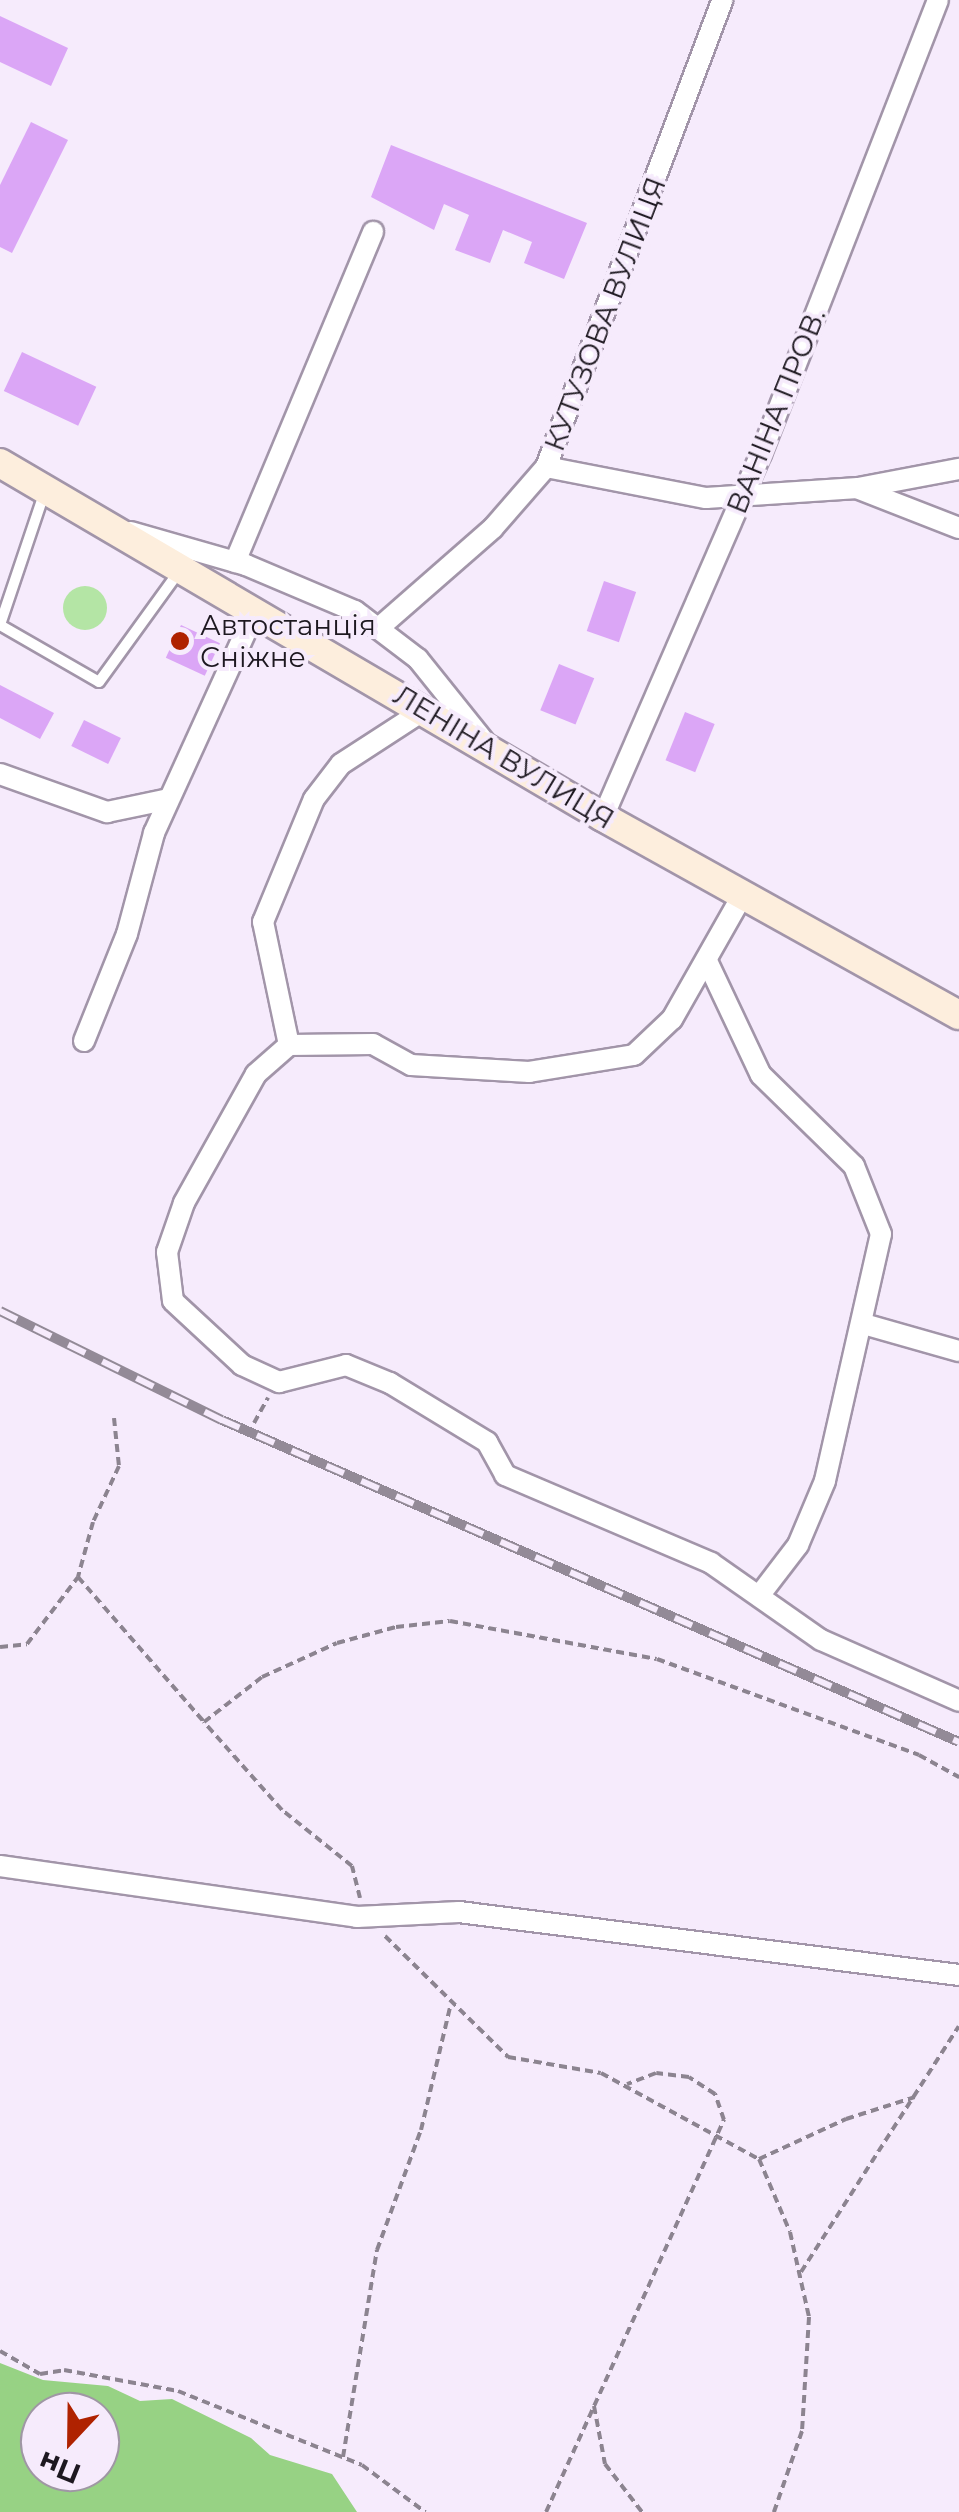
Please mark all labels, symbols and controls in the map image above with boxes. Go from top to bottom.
street label: КУТУЗОВА ВУЛИЦЯ [537,172,673,456]
street label: ВАНІНА ПРОВ. [720,304,832,518]
place label: Автостанція Сніжне [200,608,376,674]
marker: Автостанція Сніжне [169,630,191,652]
street label: ЛЕНІНА ВУЛИЦЯ [388,678,620,836]
north arrow [20,2392,120,2492]
text: Пн [34,2444,85,2492]

